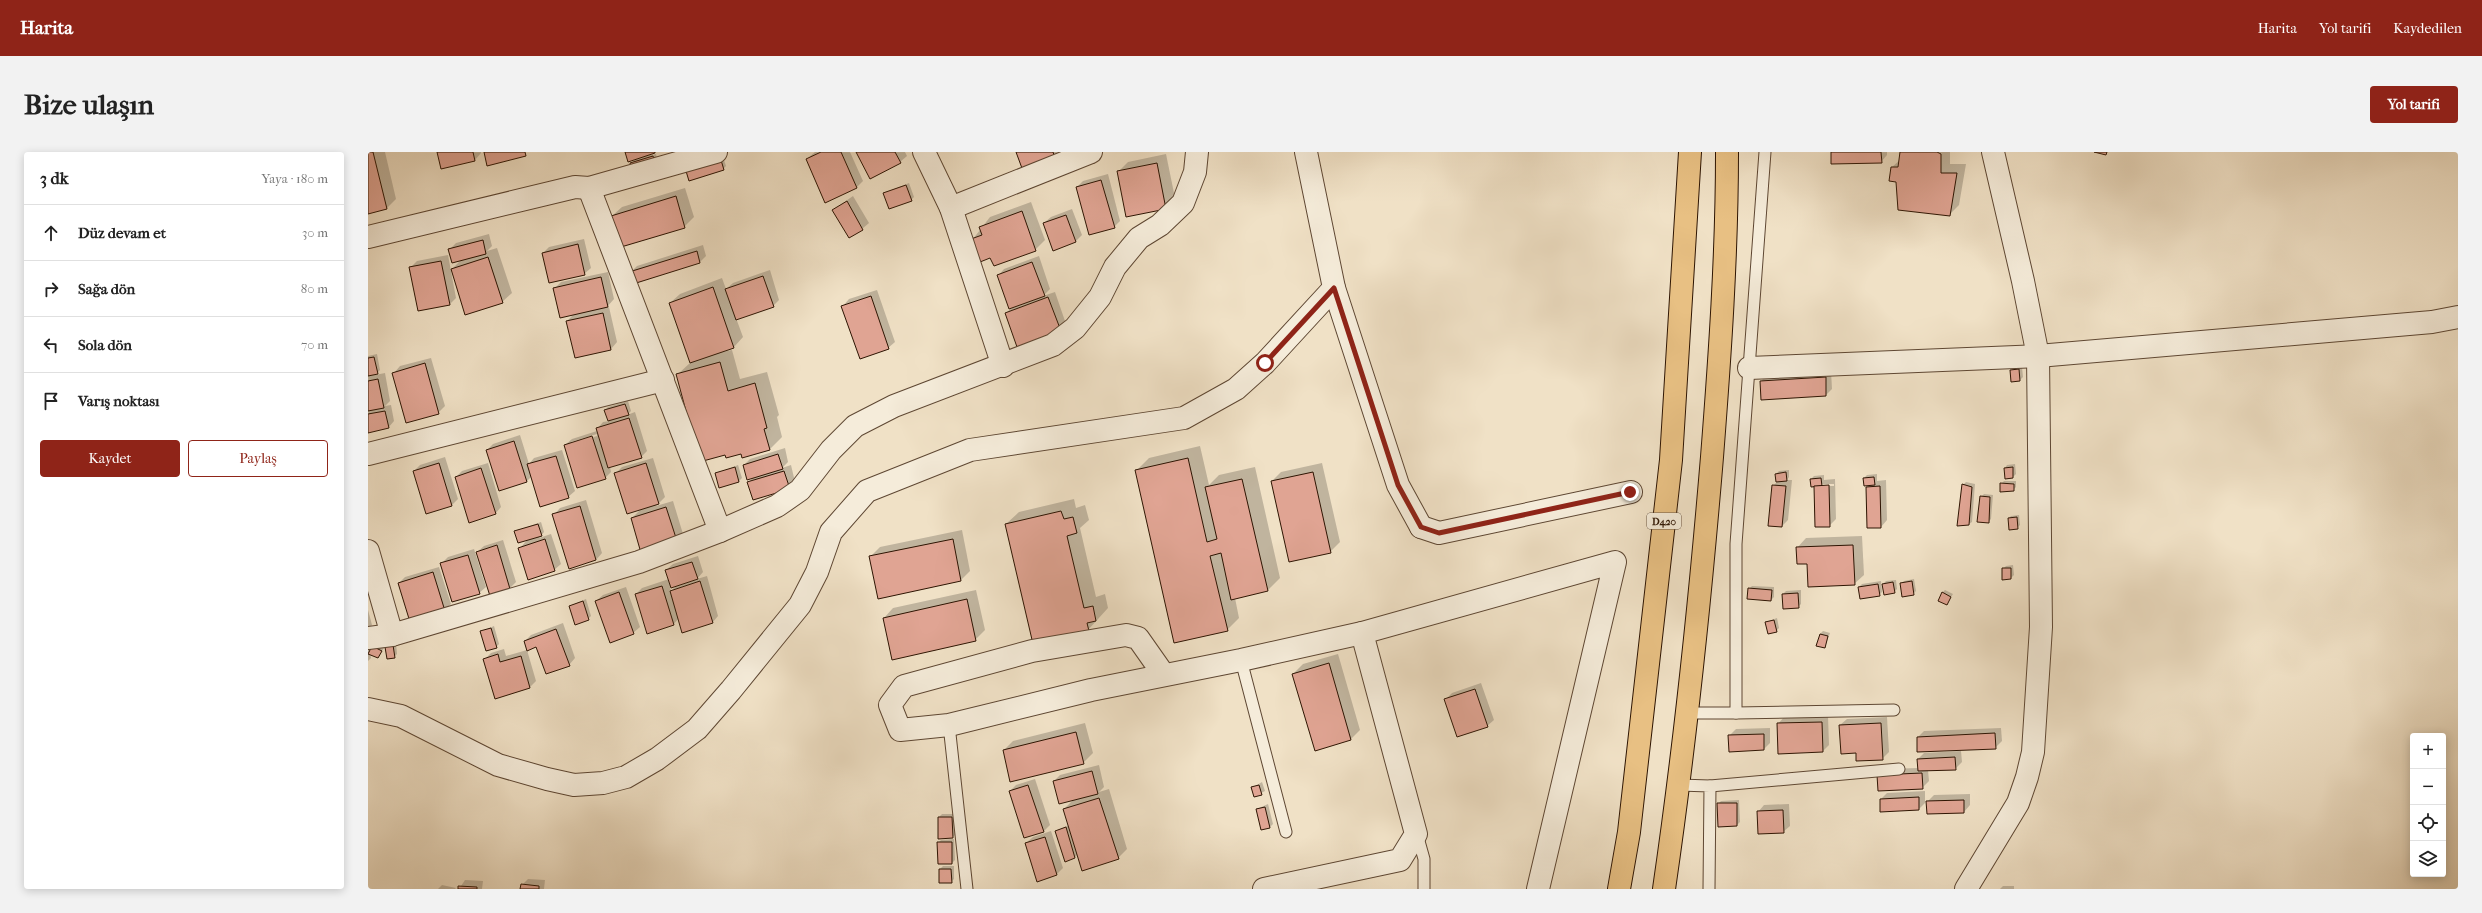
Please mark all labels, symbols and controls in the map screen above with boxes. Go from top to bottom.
text: Harita [20,17,73,39]
text: Harita [2258,20,2297,37]
text: Yol tarifi [2319,20,2371,37]
text: Kaydedilen [2393,20,2462,37]
button: Yol tarifi [2370,86,2458,123]
text: Bize ulaşın [24,88,154,121]
text: 3 dk [40,168,69,188]
text: Yaya · 180 m [261,171,328,186]
icon: ahead [40,222,62,244]
text: Düz devam et [78,224,166,242]
text: 30 m [302,225,328,240]
icon: right [40,278,62,300]
text: Sağa dön [78,280,135,298]
text: 80 m [301,281,328,296]
icon: left [40,334,62,356]
text: Sola dön [78,336,132,354]
text: 70 m [301,337,328,352]
route start [1256,354,1274,372]
icon: arrive [40,390,62,412]
text: Varış noktası [78,392,159,410]
button: Kaydet [40,440,180,477]
button: Paylaş [188,440,328,477]
route end [1621,483,1639,501]
road number: D420 [1647,513,1681,529]
map controls [2410,733,2446,877]
button: + [2410,733,2446,769]
button: − [2410,769,2446,805]
button: locate [2410,805,2446,841]
button: layers [2410,841,2446,877]

